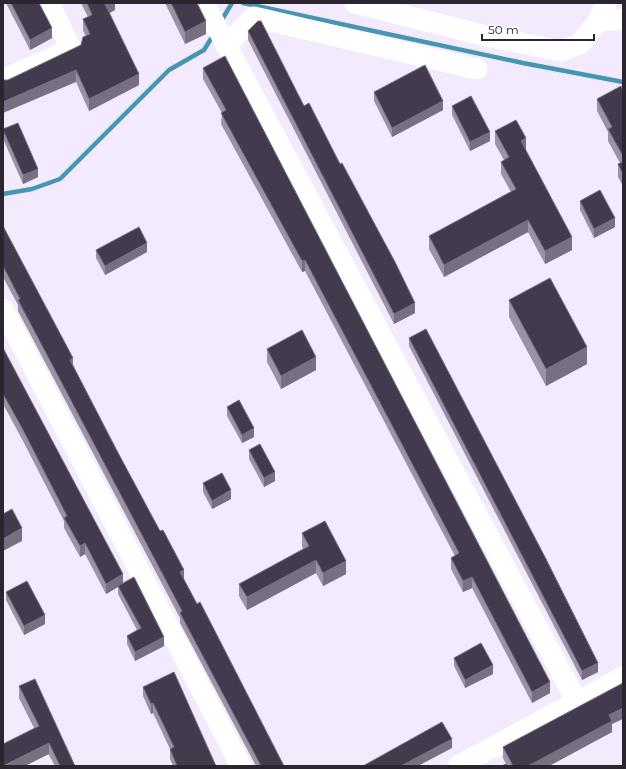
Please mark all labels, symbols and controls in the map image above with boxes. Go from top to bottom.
scale bar [482,16,594,42]
text: 50 m [488,22,519,37]

